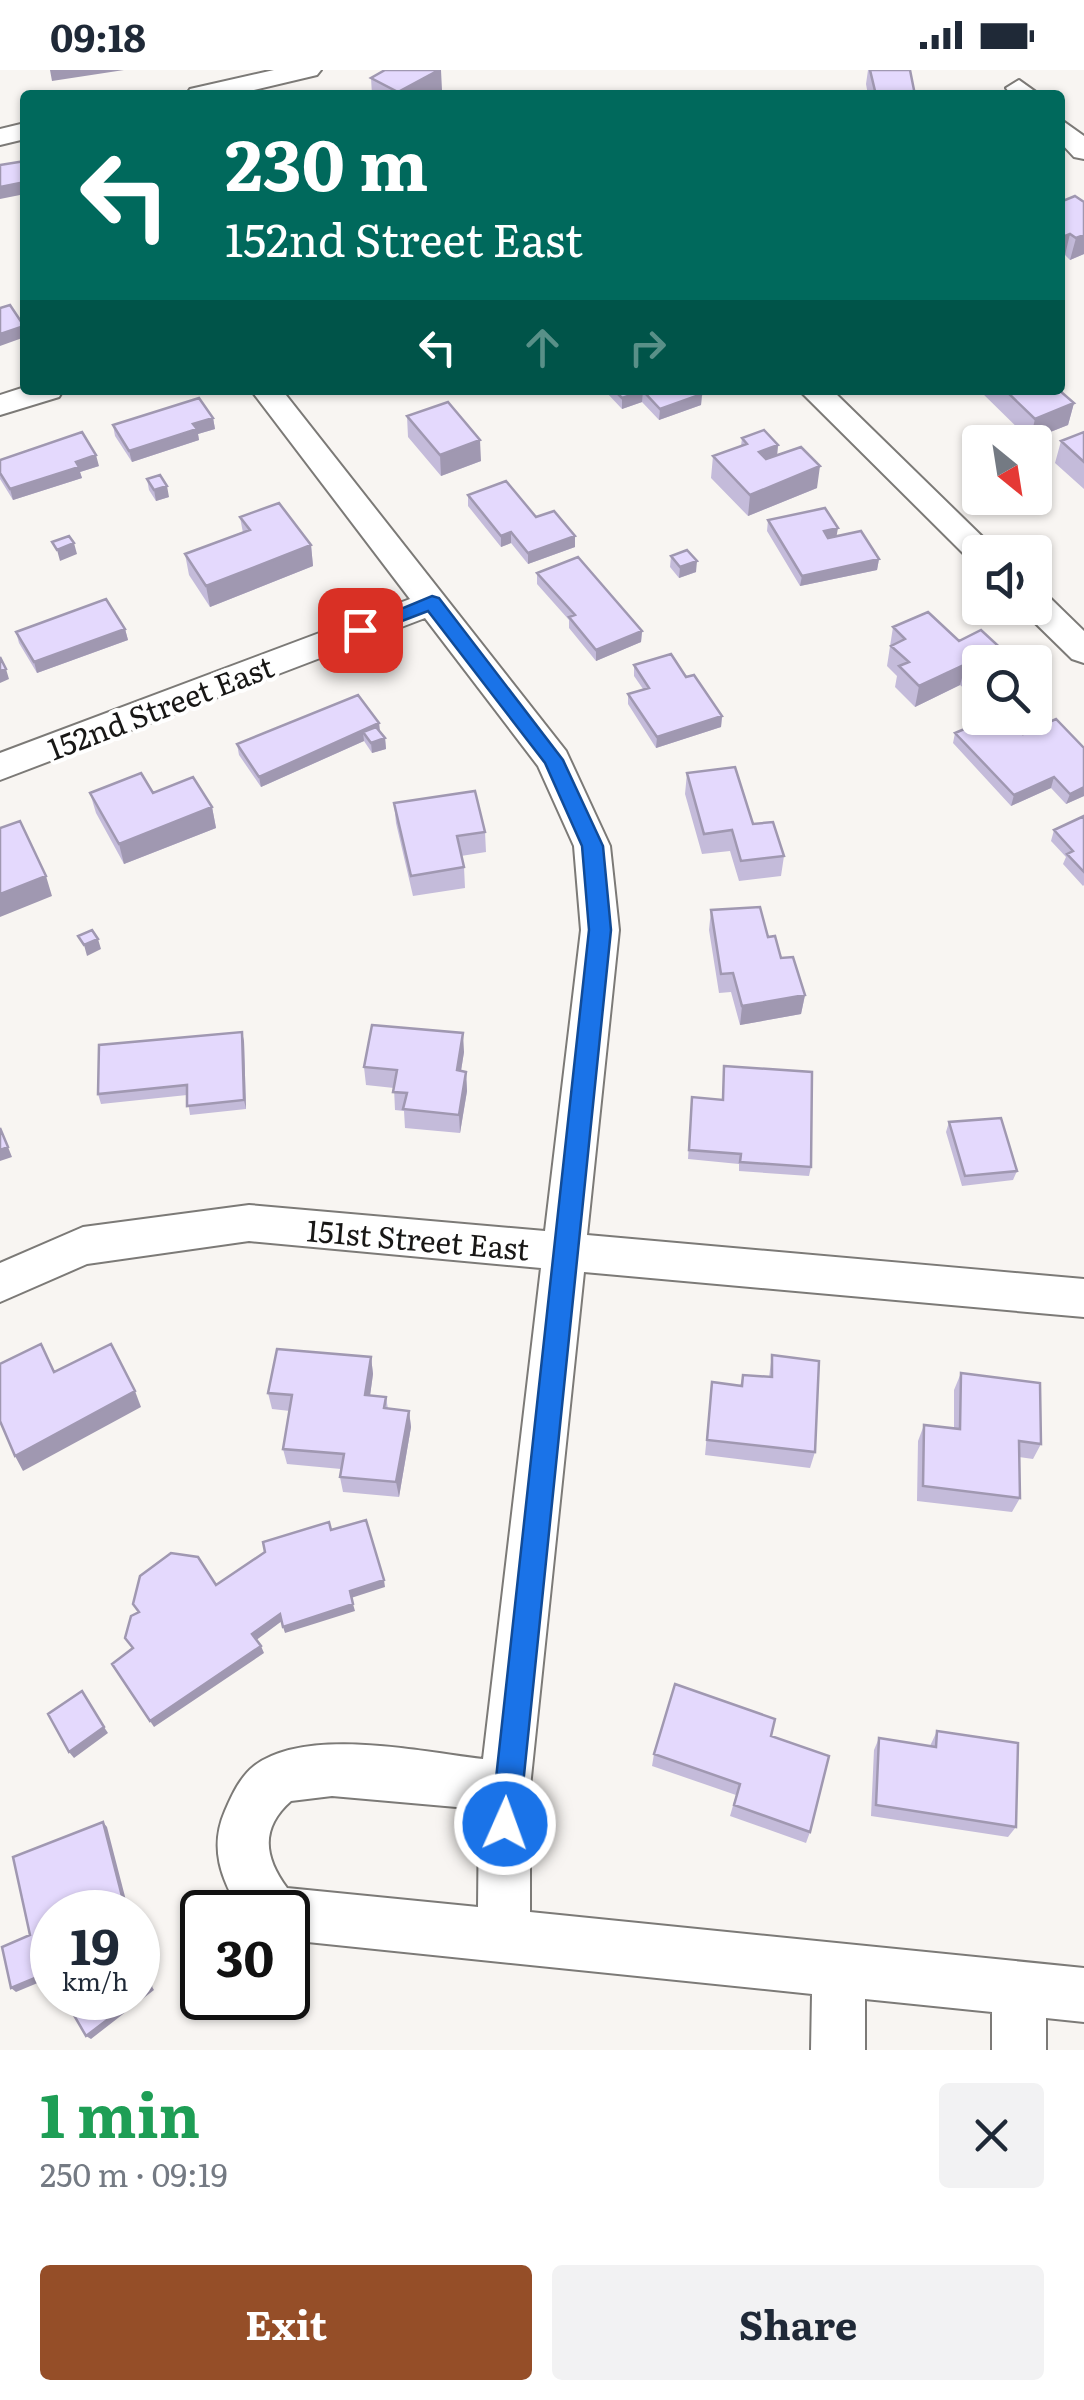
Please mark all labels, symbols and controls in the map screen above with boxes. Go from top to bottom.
text: 09:18 [50,7,146,64]
text: 230 m [225,109,429,213]
icon: left [60,130,190,260]
text: 152nd Street East [225,204,583,271]
icon: left [410,320,465,375]
icon: ahead [515,320,570,375]
icon: right [620,320,675,375]
north arrow [962,425,1052,515]
map controls [962,425,1052,735]
button: sound [962,535,1052,625]
pin [318,588,403,673]
icon: arrive [333,603,388,658]
street label: 152nd Street East [41,643,279,769]
button: search [962,645,1052,735]
street label: 151st Street East [305,1206,531,1270]
position arrow [453,1772,557,1876]
speed limit sign: 30 [180,1890,310,2020]
text: 19 [70,1906,120,1980]
text: km/h [62,1962,128,1999]
text: 1 min [40,2067,200,2156]
button: close [939,2083,1044,2188]
text: 250 m · 09:19 [40,2149,228,2197]
button: Exit [40,2265,532,2380]
button: Share [552,2265,1044,2380]

